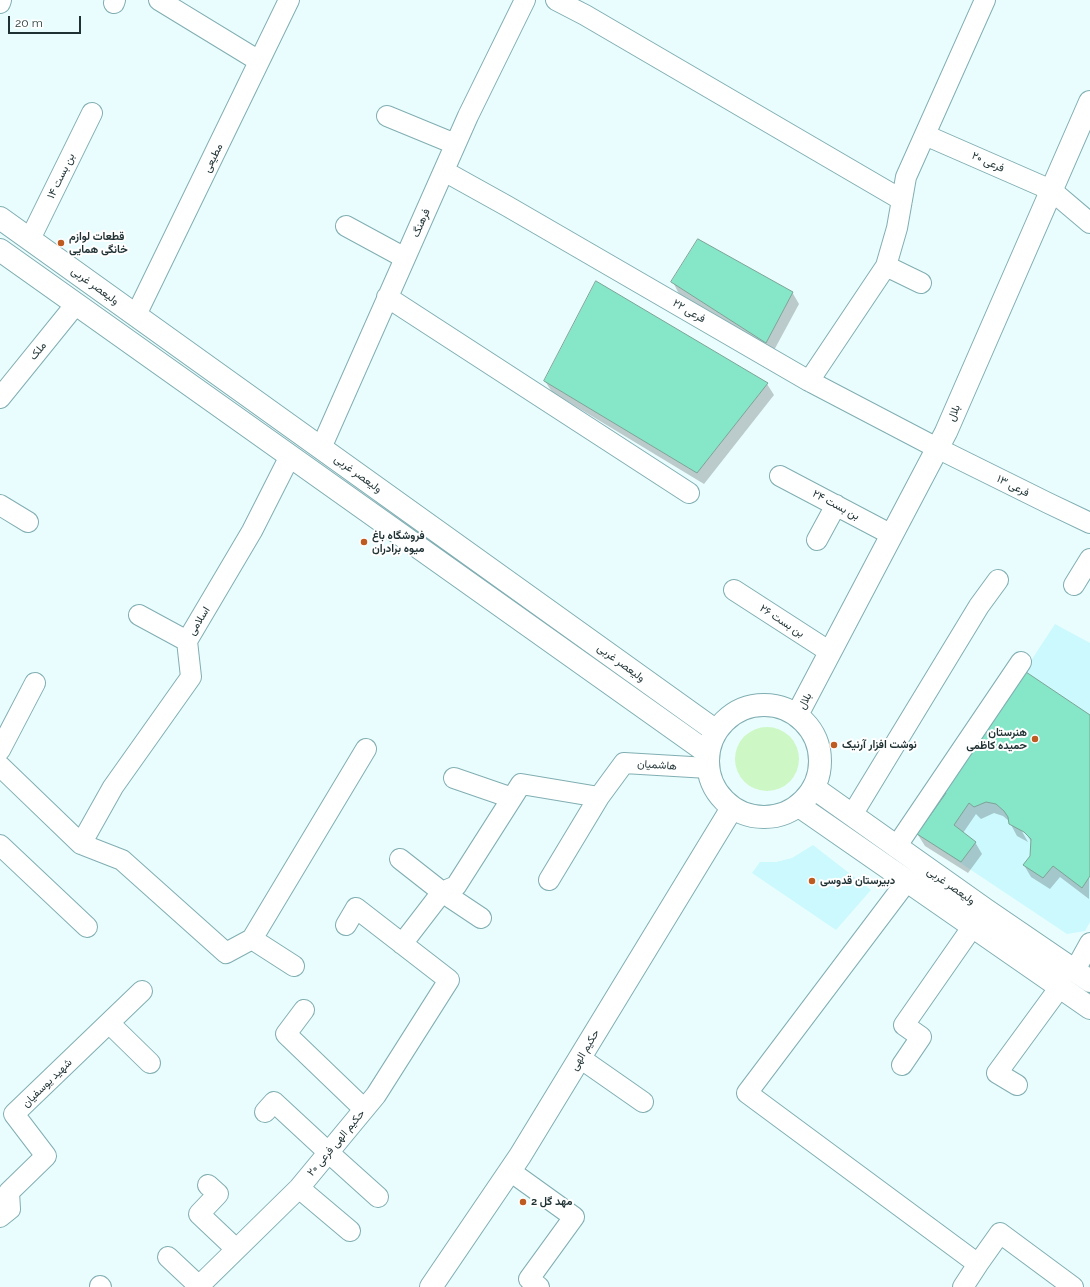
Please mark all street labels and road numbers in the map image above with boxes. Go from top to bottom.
street label: مطیعی [200,141,226,175]
street label: فرعی ۲۰ [970,149,1006,175]
street label: بن بست ۱۴ [44,151,78,201]
street label: فرهنگ [409,207,433,239]
street label: ولیعصر غربی [68,264,122,308]
street label: فرعی ۲۲ [670,296,708,326]
street label: ملک [27,339,49,363]
street label: بلال [945,403,963,423]
street label: ولیعصر غربی [331,452,385,496]
street label: فرعی ۱۳ [995,472,1031,500]
street label: بن بست ۲۴ [810,487,862,523]
street label: بن بست ۲۶ [757,602,807,640]
street label: اسلامی [185,604,213,638]
street label: ولیعصر غربی [594,641,648,685]
street label: بلال [795,690,815,712]
street label: هاشمیان [637,757,677,773]
street label: ولیعصر غربی [924,865,978,907]
street label: حکیم الهی [568,1027,602,1073]
street label: شهید یوسفیان [19,1056,75,1110]
street label: حکیم الهی فرعی ۲۰ [304,1107,368,1179]

